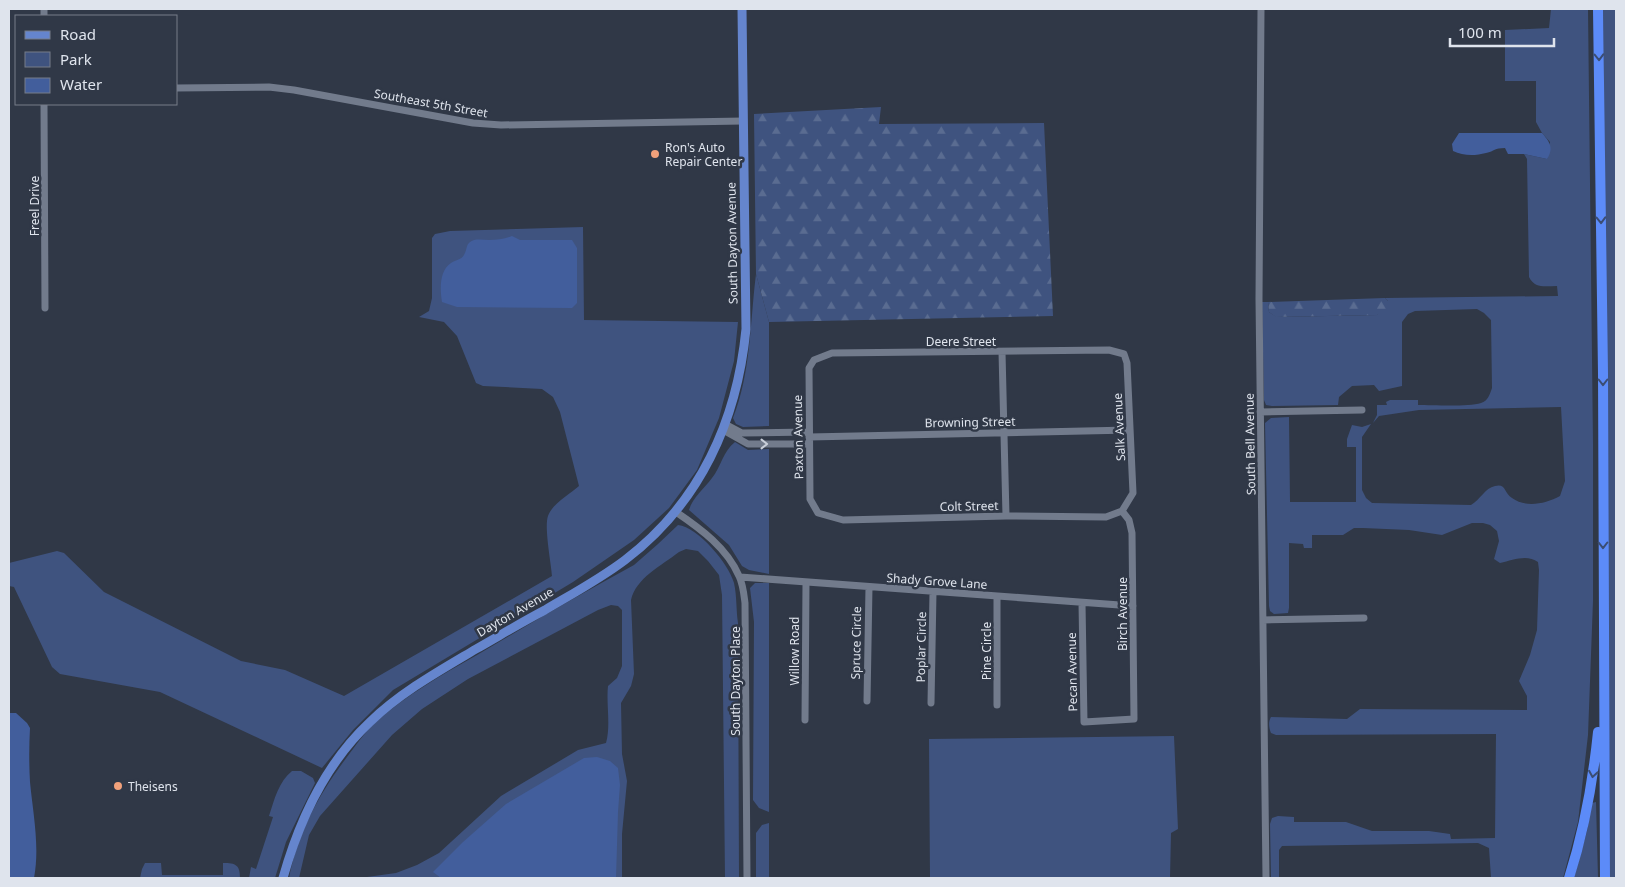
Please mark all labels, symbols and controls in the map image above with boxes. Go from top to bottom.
legend [15,15,178,105]
scale bar [1450,15,1554,47]
text: 100 m [1458,22,1502,42]
text: Road [60,24,96,44]
text: Park [60,49,92,69]
one-way arrow [1594,54,1604,62]
text: Water [60,74,102,94]
street label: Southeast 5th Street [373,85,490,121]
place label: Ron's Auto Repair Center [665,139,742,170]
marker: Ron's Auto Repair Center [649,148,661,160]
street label: Freel Drive [26,176,43,236]
street label: South Dayton Avenue [722,182,742,304]
one-way arrow [1596,216,1606,224]
street label: Deere Street [926,333,997,350]
one-way arrow [1598,379,1608,387]
street label: Salk Avenue [1109,392,1129,461]
street label: South Bell Avenue [1241,393,1259,495]
street label: Paxton Avenue [789,394,807,479]
street label: Browning Street [924,413,1016,431]
one-way arrow [761,439,769,449]
street label: Colt Street [939,497,999,515]
one-way arrow [1598,542,1608,549]
street label: Shady Grove Lane [886,569,988,593]
street label: Birch Avenue [1114,577,1131,651]
street label: Dayton Avenue [474,583,557,641]
street label: Spruce Circle [847,606,865,680]
street label: Poplar Circle [912,611,930,683]
street label: Willow Road [786,617,803,685]
street label: Pine Circle [978,621,995,680]
street label: South Dayton Place [727,626,744,736]
street label: Pecan Avenue [1063,632,1081,712]
one-way arrow [1589,770,1599,778]
place label: Theisens [128,778,178,795]
marker: Theisens [112,780,124,792]

